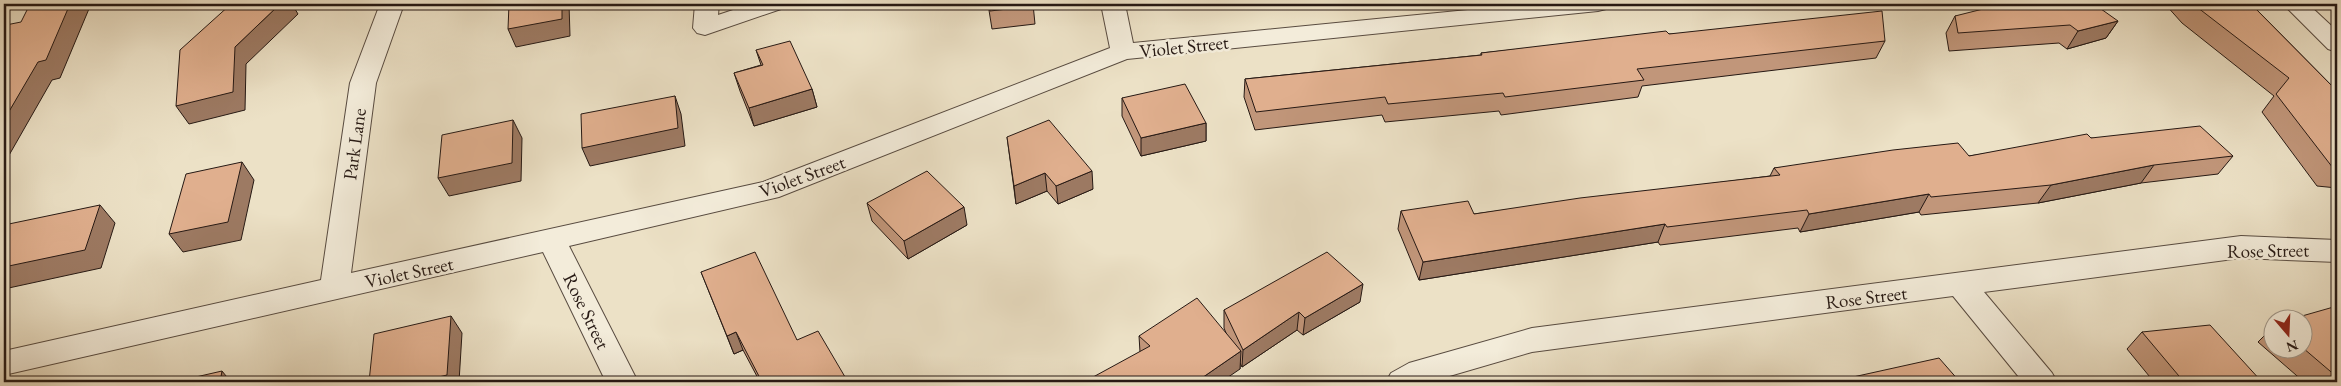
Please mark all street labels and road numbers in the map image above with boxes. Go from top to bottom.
street label: Violet Street [1138,29,1230,64]
street label: Park Lane [337,107,372,182]
street label: Violet Street [756,149,849,204]
street label: Rose Street [2227,237,2309,264]
street label: Violet Street [363,251,456,294]
street label: Rose Street [557,269,616,354]
street label: Rose Street [1824,280,1908,315]

